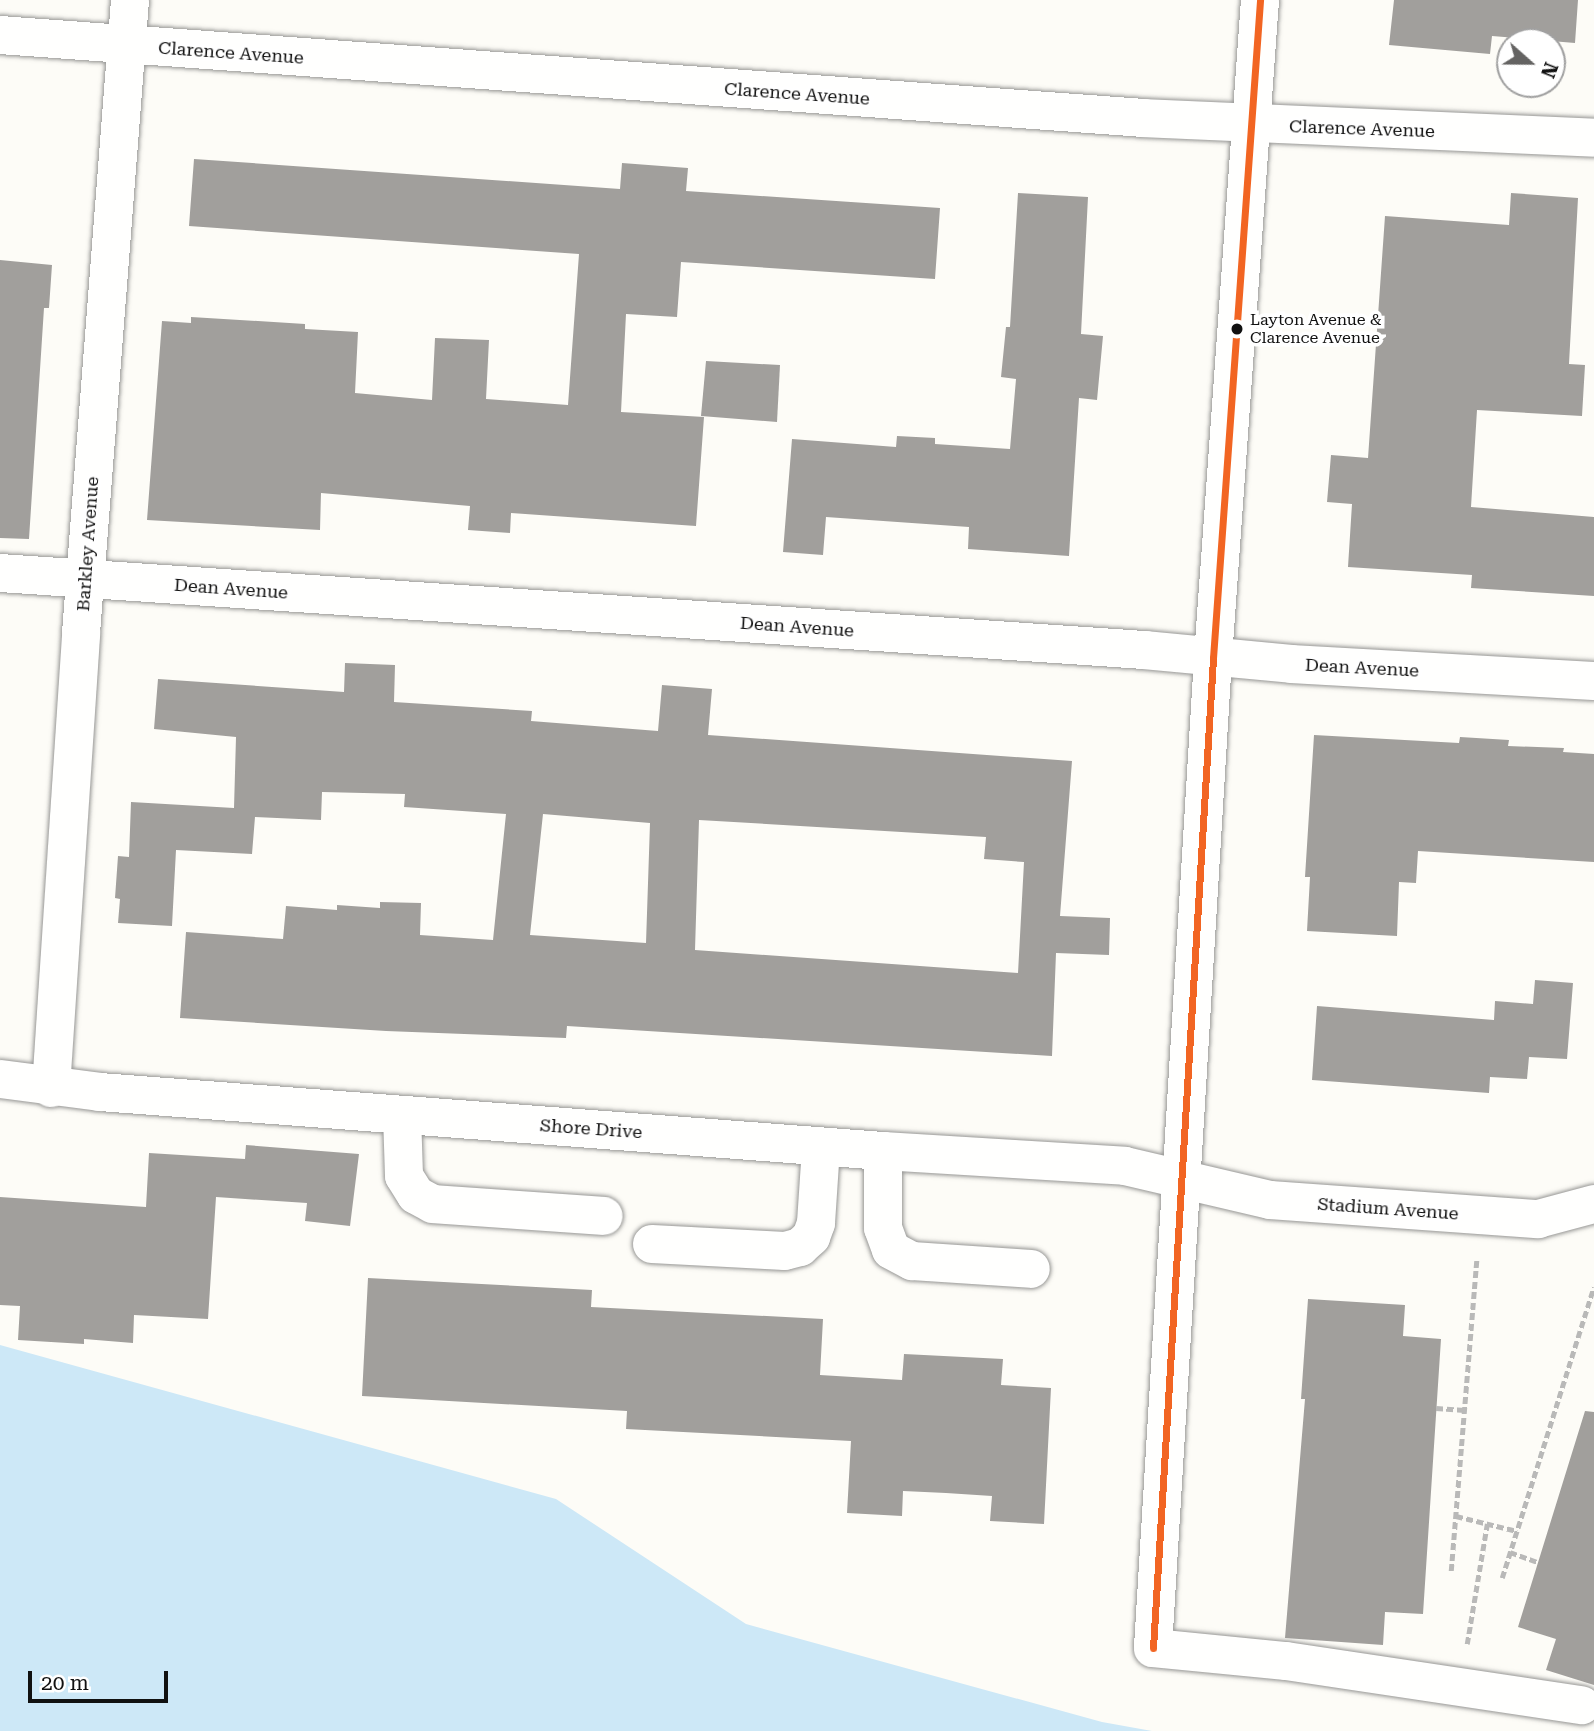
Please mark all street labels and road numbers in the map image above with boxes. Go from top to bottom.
street label: Clarence Avenue [157,37,305,69]
street label: Clarence Avenue [723,78,871,110]
street label: Clarence Avenue [1289,116,1435,142]
street label: Barkley Avenue [73,476,103,612]
street label: Dean Avenue [173,574,289,604]
street label: Dean Avenue [739,612,855,642]
street label: Dean Avenue [1304,654,1420,682]
street label: Shore Drive [539,1115,643,1143]
street label: Stadium Avenue [1317,1193,1459,1225]

